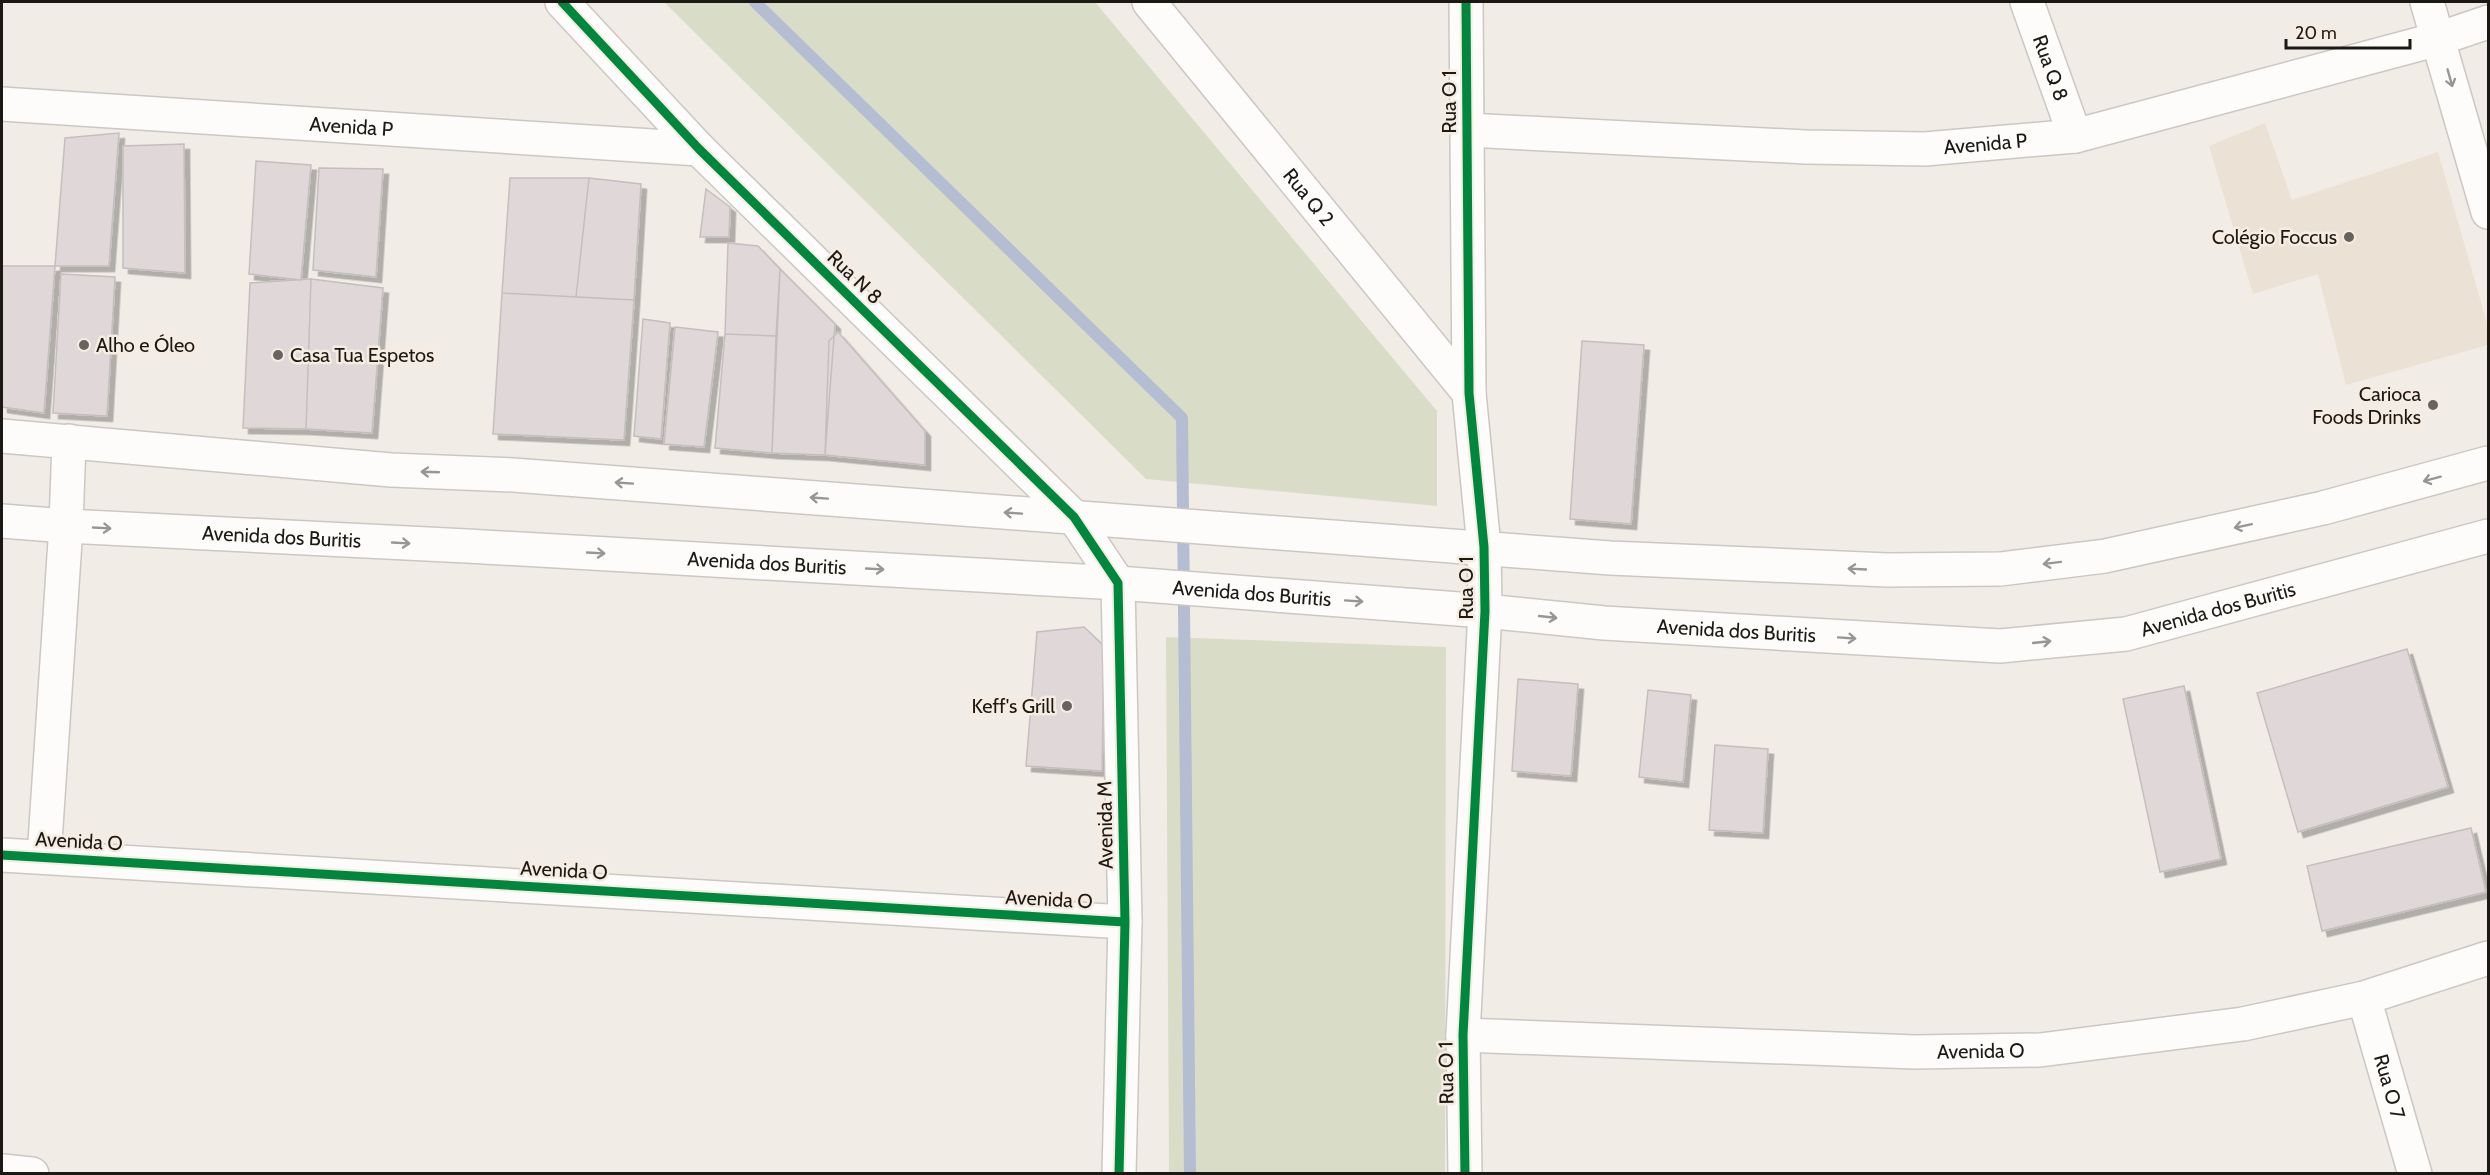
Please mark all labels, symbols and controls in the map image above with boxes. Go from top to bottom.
scale bar [2286,12,2410,50]
text: 20 m [2295,22,2337,44]
street label: Rua Q 8 [2028,32,2073,104]
one-way arrow [2444,68,2456,87]
street label: Rua O 1 [1437,71,1461,133]
street label: Avenida P [309,112,394,141]
street label: Avenida P [1943,128,2028,159]
street label: Rua Q 2 [1278,164,1339,230]
place label: Colégio Foccus [2212,225,2337,249]
marker: Colégio Foccus [2342,230,2356,244]
street label: Rua N 8 [823,245,887,309]
place label: Alho e Óleo [96,333,195,357]
marker: Alho e Óleo [77,338,91,352]
place label: Casa Tua Espetos [290,343,434,367]
marker: Casa Tua Espetos [271,348,285,362]
place label: Carioca Foods Drinks [2312,382,2421,429]
marker: Carioca Foods Drinks [2426,398,2440,412]
one-way arrow [420,466,440,477]
one-way arrow [2423,473,2442,485]
one-way arrow [615,477,635,488]
one-way arrow [809,492,829,503]
one-way arrow [1004,507,1024,518]
street label: Avenida dos Buritis [201,521,362,553]
one-way arrow [2234,521,2253,532]
one-way arrow [91,522,111,533]
one-way arrow [391,537,411,548]
street label: Avenida dos Buritis [687,547,847,580]
one-way arrow [586,548,606,559]
street label: Rua O 1 [1454,557,1478,619]
one-way arrow [2042,557,2062,568]
one-way arrow [1848,563,1868,574]
one-way arrow [864,564,884,575]
street label: Avenida dos Buritis [1172,575,1332,611]
street label: Avenida dos Buritis [2138,577,2298,641]
one-way arrow [1343,596,1363,607]
one-way arrow [1538,612,1557,623]
street label: Avenida dos Buritis [1656,614,1817,647]
one-way arrow [1837,633,1857,644]
one-way arrow [2031,636,2051,647]
place label: Keff's Grill [972,694,1055,718]
marker: Keff's Grill [1060,699,1074,713]
street label: Avenida M [1092,781,1118,869]
street label: Avenida O [35,827,123,855]
street label: Avenida O [520,856,608,884]
street label: Avenida O [1005,885,1093,913]
street label: Avenida O [1937,1038,2025,1064]
street label: Rua O 1 [1433,1041,1459,1105]
street label: Rua O 7 [2369,1051,2410,1122]

